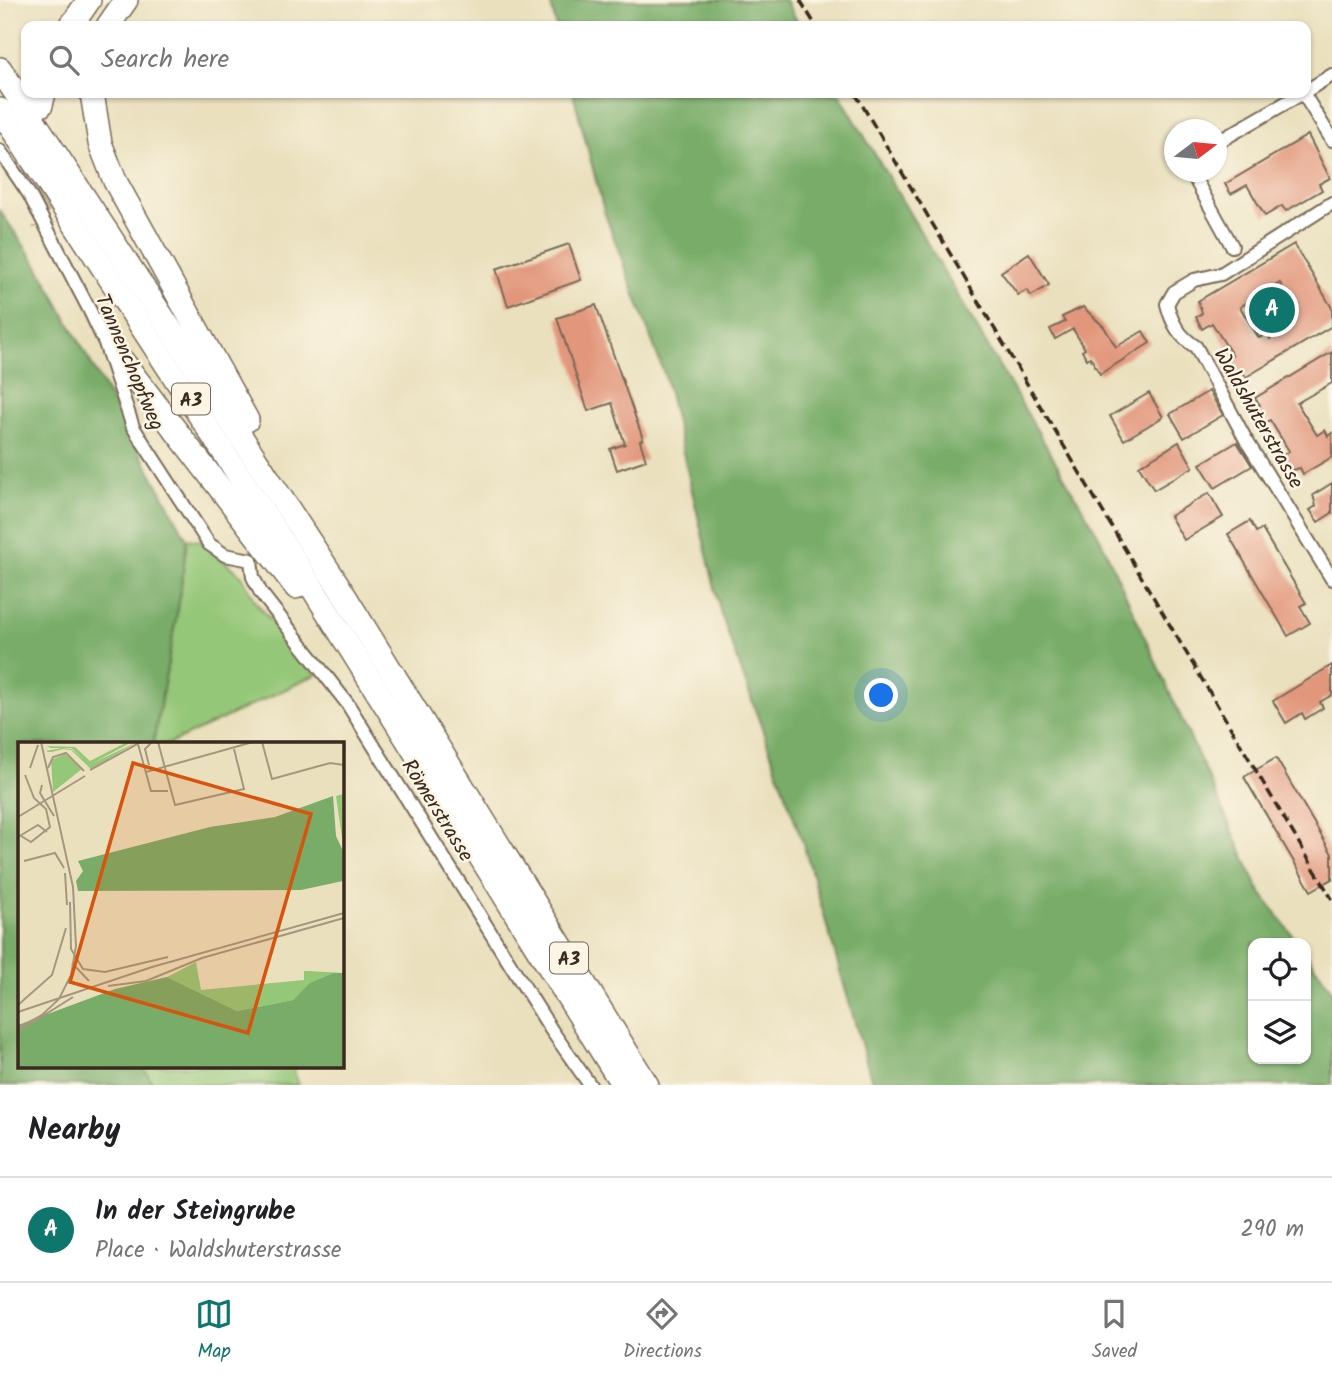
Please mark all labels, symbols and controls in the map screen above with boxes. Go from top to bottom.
search box [21,21,1311,98]
text: Search here [101,39,229,81]
icon: search [45,41,83,79]
north arrow [1164,119,1227,182]
pin: A [1249,284,1295,336]
street label: Tannenchopfweg [85,289,172,436]
street label: Waldshuterstrasse [1204,342,1312,496]
road number: A3 [172,384,210,414]
your location [864,678,898,712]
inset map [18,742,343,1068]
street label: Römerstrasse [392,753,482,869]
map controls [1248,938,1311,1064]
button: locate [1248,938,1311,1001]
road number: A3 [550,942,588,974]
button: layers [1248,1001,1311,1064]
text: Nearby [28,1107,120,1155]
text: In der Steingrube [95,1191,296,1233]
text: A [44,1212,58,1248]
text: 290 m [1240,1212,1304,1248]
text: Place · Waldshuterstrasse [95,1233,341,1269]
tab: Map [195,1295,233,1367]
tab: Directions [623,1295,702,1367]
tab: Saved [1092,1295,1137,1367]

